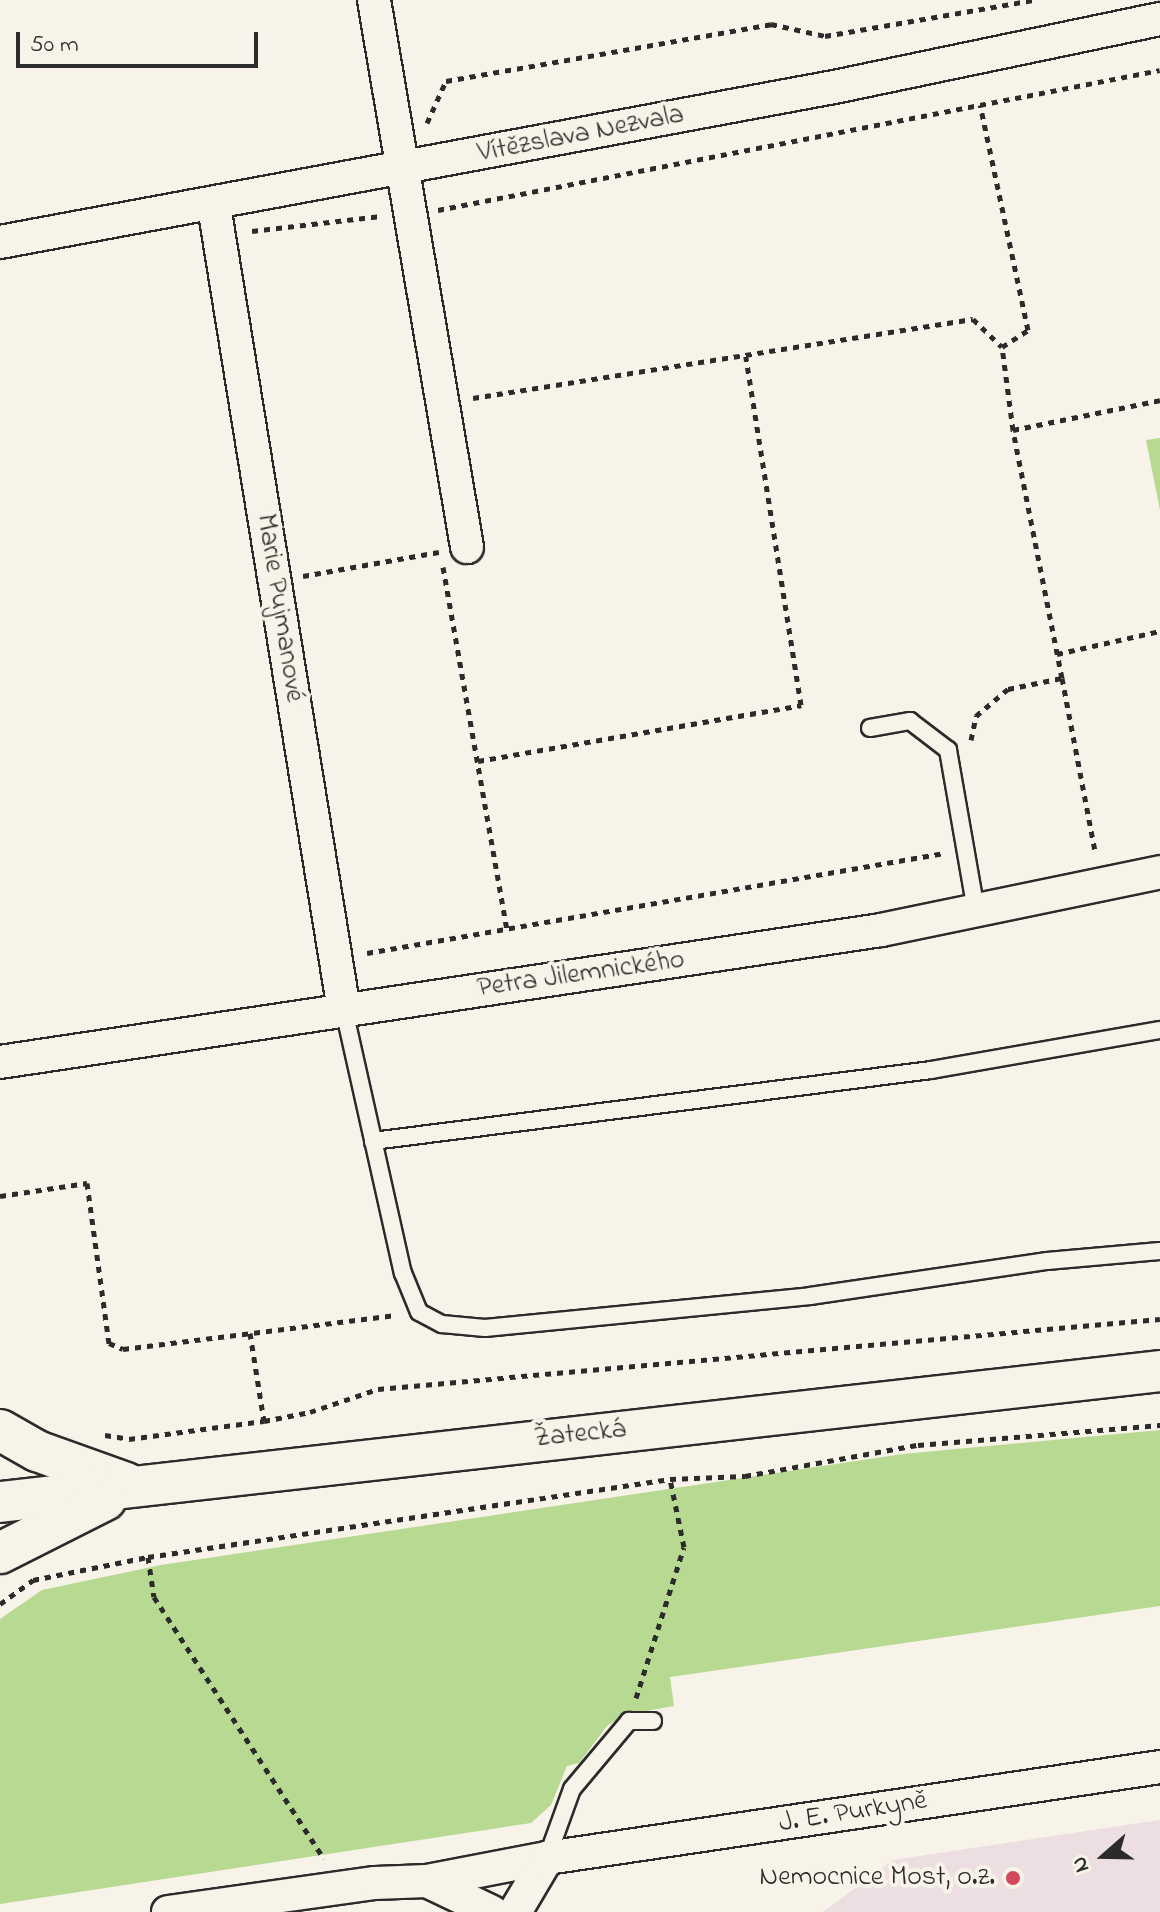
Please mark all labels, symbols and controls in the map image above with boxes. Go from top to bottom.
scale bar [20,16,262,66]
text: 50 m [30,28,79,63]
street label: Vítězslava Nezvala [475,99,687,171]
street label: Marie Pujmanové [248,512,310,704]
street label: Petra Jilemnického [475,944,687,1006]
street label: Žatecká [533,1413,627,1457]
street label: J. E. Purkyně [777,1785,929,1841]
north arrow [1064,1816,1144,1896]
text: N [1064,1852,1099,1877]
place label: Nemocnice Most, o.z. [759,1861,995,1895]
marker: Nemocnice Most, o.z. [1002,1867,1024,1889]

